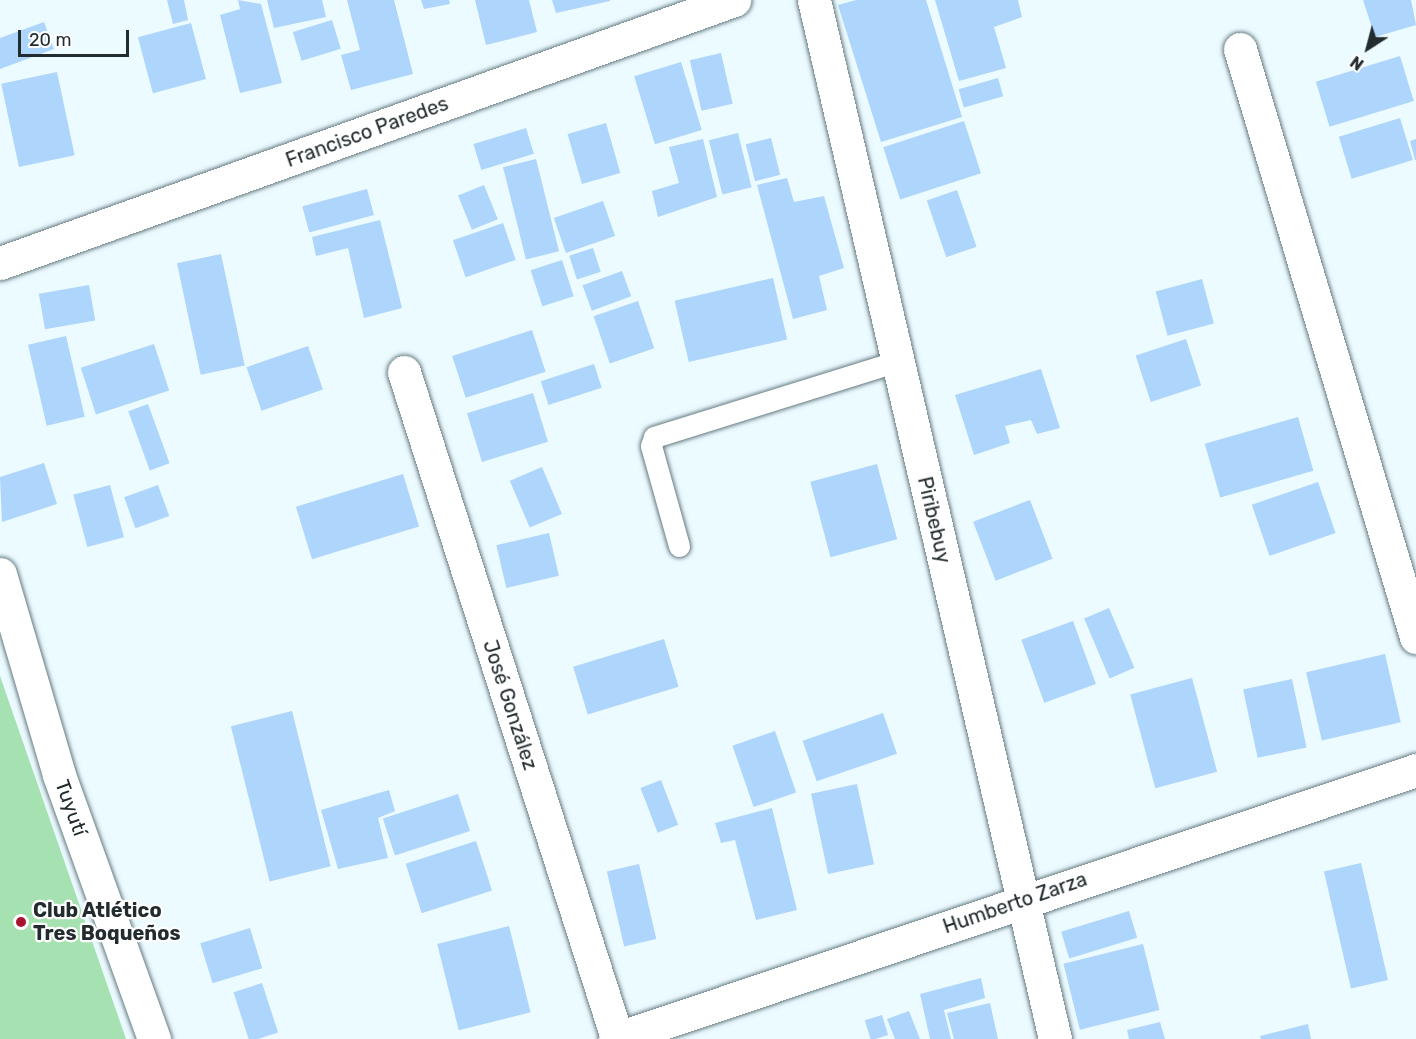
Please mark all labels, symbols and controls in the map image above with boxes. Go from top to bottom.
scale bar [21,18,132,56]
north arrow [1338,18,1398,78]
text: 20 m [29,29,71,51]
text: N [1347,52,1367,74]
street label: Francisco Paredes [283,91,451,173]
street label: Piribebuy [912,474,956,566]
street label: José González [478,637,542,773]
street label: Tuyutí [50,777,92,839]
street label: Humberto Zarza [940,867,1090,939]
place label: Club Atlético Tres Boqueños [33,898,181,945]
marker: Club Atlético Tres Boqueños [14,915,28,929]

